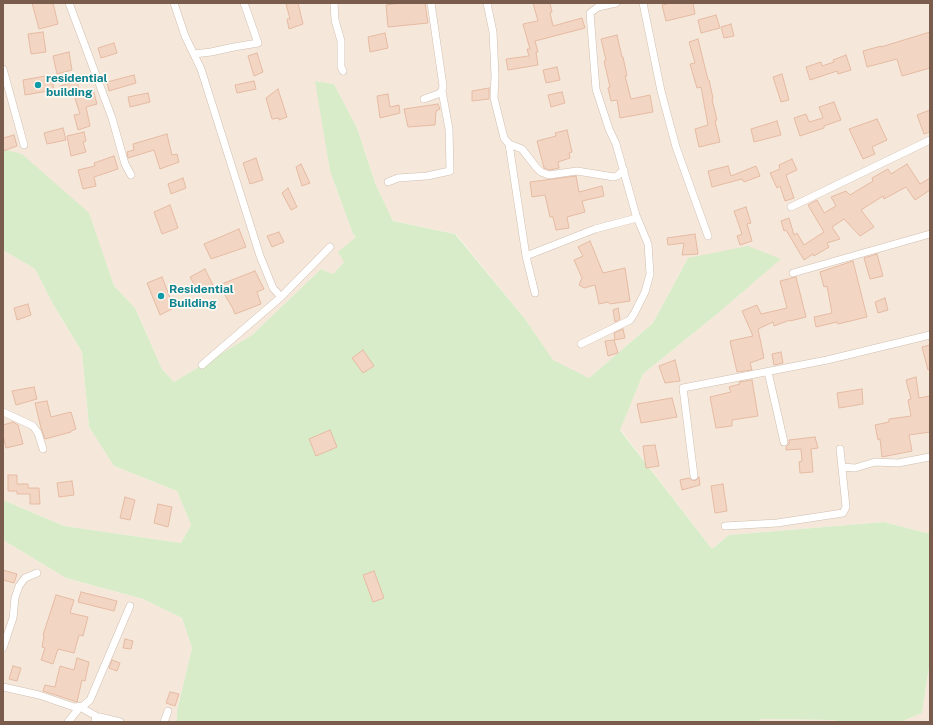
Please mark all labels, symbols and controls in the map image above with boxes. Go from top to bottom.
place label: residential building [46,71,107,99]
marker: residential building [33,80,43,90]
place label: Residential Building [169,282,234,310]
marker: Residential Building [156,291,166,301]

